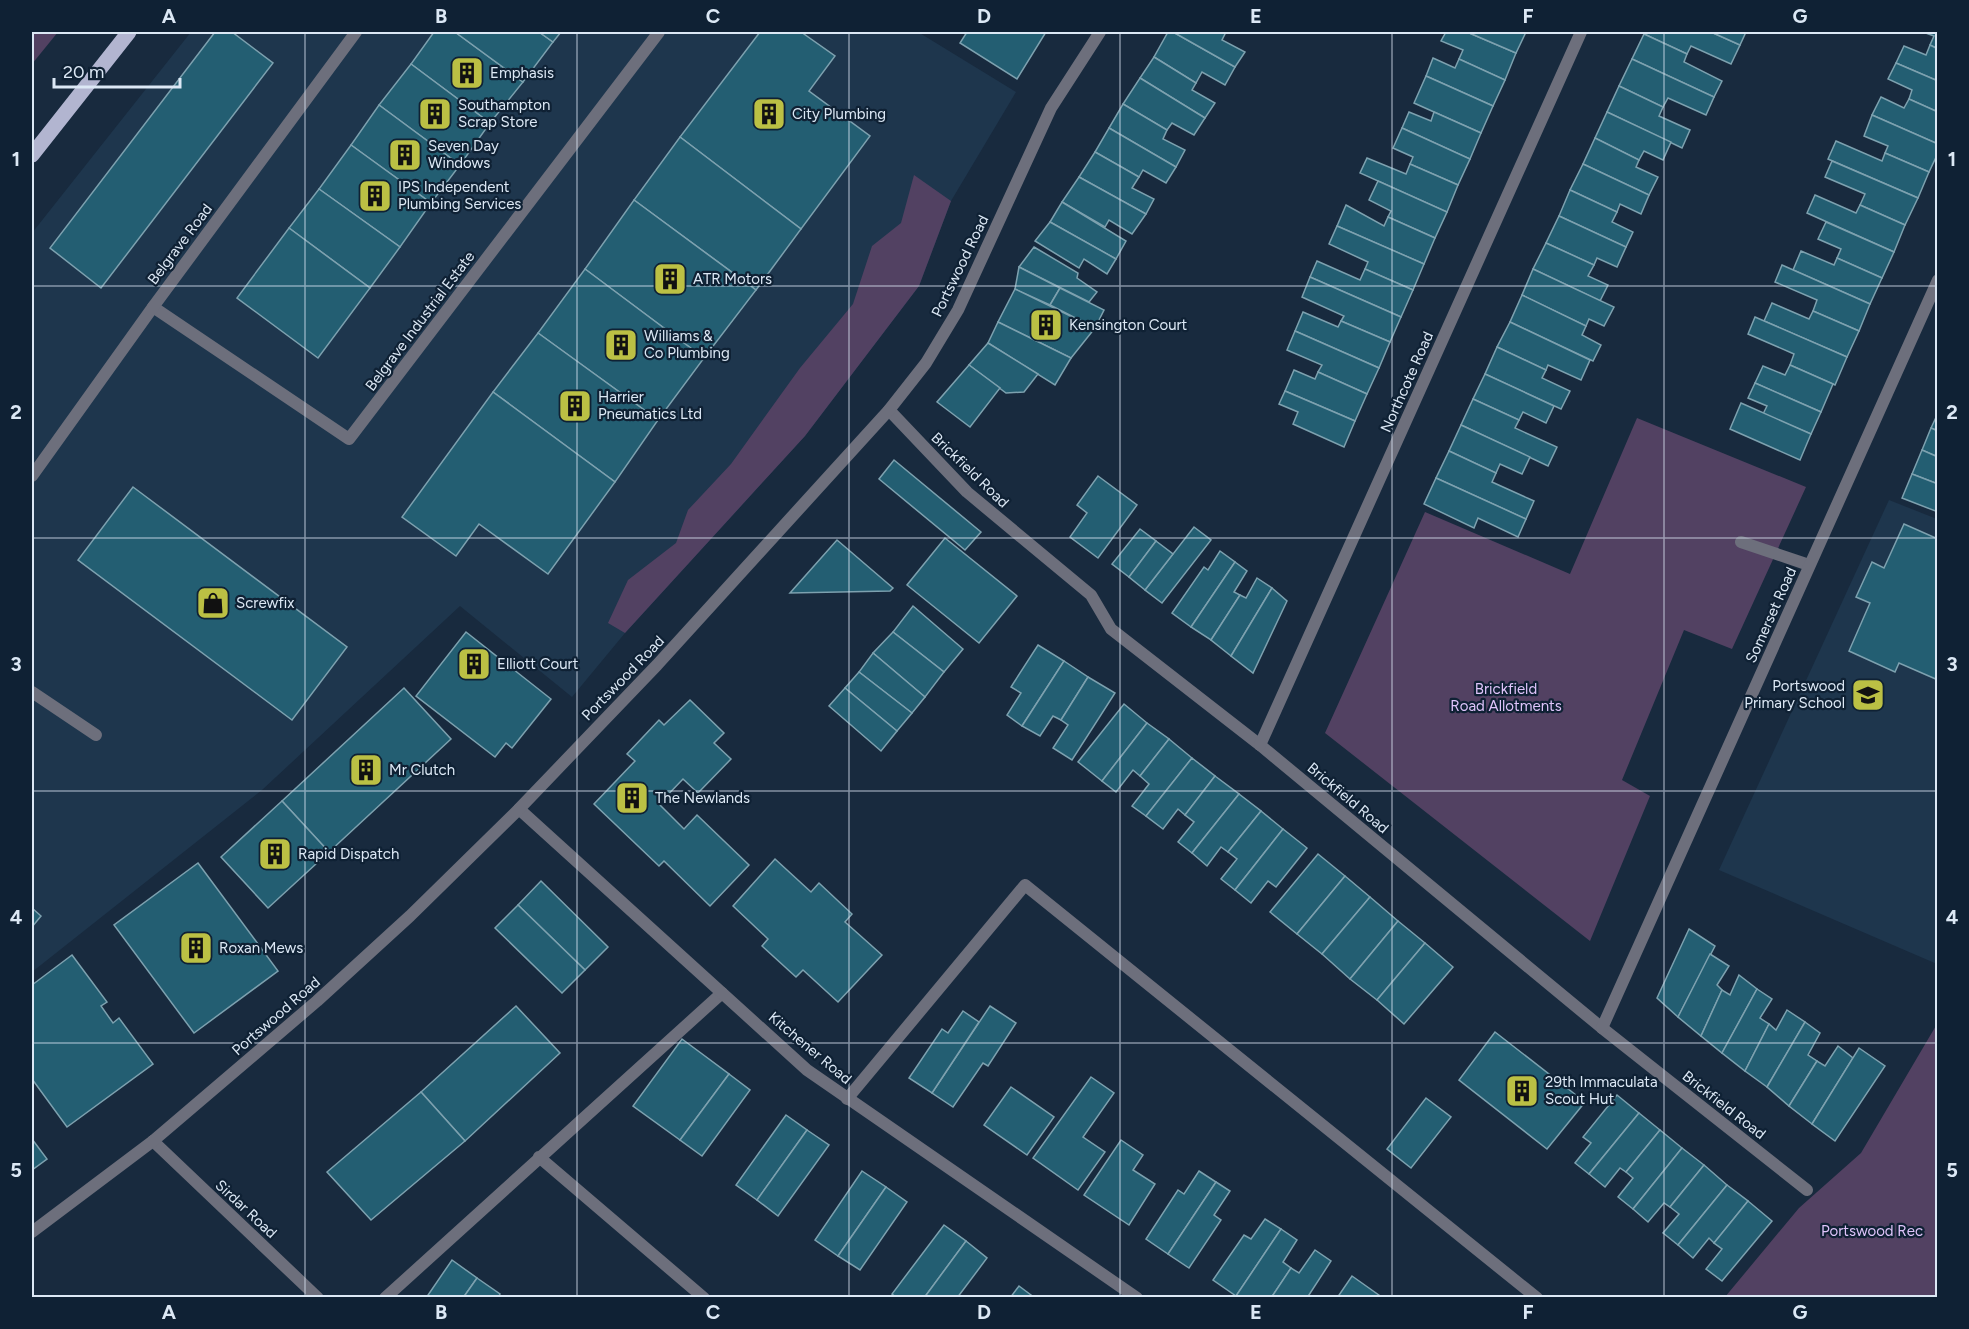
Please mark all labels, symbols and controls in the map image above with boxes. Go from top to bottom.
text: A [162,4,177,28]
text: B [435,4,447,28]
text: C [706,4,720,28]
text: D [977,4,991,28]
text: E [1250,4,1262,28]
text: F [1522,4,1534,28]
text: G [1793,4,1808,28]
scale bar [54,51,180,89]
building icon: Emphasis [449,55,485,91]
text: 20 m [63,61,104,83]
place label: Emphasis [490,64,554,82]
building icon: Southampton Scrap Store [417,96,453,132]
place label: Southampton Scrap Store [458,96,550,131]
building icon: City Plumbing [751,96,787,132]
place label: City Plumbing [792,105,886,123]
building icon: Seven Day Windows [387,137,423,173]
place label: Seven Day Windows [428,137,499,172]
text: 1 [12,147,20,171]
text: 1 [1948,147,1956,171]
building icon: IPS Independent Plumbing Services [357,178,393,214]
place label: IPS Independent Plumbing Services [398,178,521,213]
street label: Belgrave Road [144,200,216,288]
street label: Portswood Road [928,212,992,320]
street label: Belgrave Industrial Estate [362,248,478,394]
building icon: ATR Motors [652,261,688,297]
place label: ATR Motors [693,270,772,288]
building icon: Kensington Court [1028,307,1064,343]
place label: Kensington Court [1069,316,1188,334]
building icon: Williams & Co Plumbing [603,327,639,363]
place label: Williams & Co Plumbing [644,327,730,362]
street label: Northcote Road [1377,329,1437,435]
building icon: Harrier Pneumatics Ltd [557,388,593,424]
place label: Harrier Pneumatics Ltd [598,388,702,423]
text: 2 [10,400,22,424]
text: 2 [1946,400,1958,424]
street label: Brickfield Road [928,429,1012,511]
street label: Somerset Road [1742,564,1800,666]
shop icon: Screwfix [195,585,231,621]
place label: Screwfix [236,594,294,612]
street label: Portswood Road [578,632,668,724]
building icon: Elliott Court [456,646,492,682]
text: 3 [10,652,22,676]
text: 3 [1946,652,1958,676]
place label: Elliott Court [497,655,579,673]
place label: Portswood Primary School [1744,677,1845,712]
school or university icon: Portswood Primary School [1850,677,1886,713]
park label: Brickfield Road Allotments [1450,680,1562,715]
building icon: Mr Clutch [348,752,384,788]
street label: Brickfield Road [1304,759,1392,837]
place label: Mr Clutch [389,761,455,779]
building icon: The Newlands [614,780,650,816]
place label: The Newlands [655,789,750,807]
building icon: Rapid Dispatch [257,836,293,872]
place label: Rapid Dispatch [298,845,399,863]
text: 4 [10,905,23,929]
text: 4 [1946,905,1959,929]
building icon: Roxan Mews [178,930,214,966]
place label: Roxan Mews [219,939,303,957]
street label: Portswood Road [228,973,324,1059]
street label: Kitchener Road [765,1008,855,1088]
street label: Brickfield Road [1679,1067,1769,1143]
building icon: 29th Immaculata Scout Hut [1504,1073,1540,1109]
place label: 29th Immaculata Scout Hut [1545,1073,1658,1108]
text: 5 [10,1158,22,1182]
text: 5 [1946,1158,1958,1182]
street label: Sirdar Road [212,1176,280,1242]
park label: Portswood Rec [1821,1222,1923,1240]
text: A [162,1300,177,1324]
text: B [435,1300,447,1324]
text: C [706,1300,720,1324]
text: D [977,1300,991,1324]
text: E [1250,1300,1262,1324]
text: F [1522,1300,1534,1324]
text: G [1793,1300,1808,1324]

